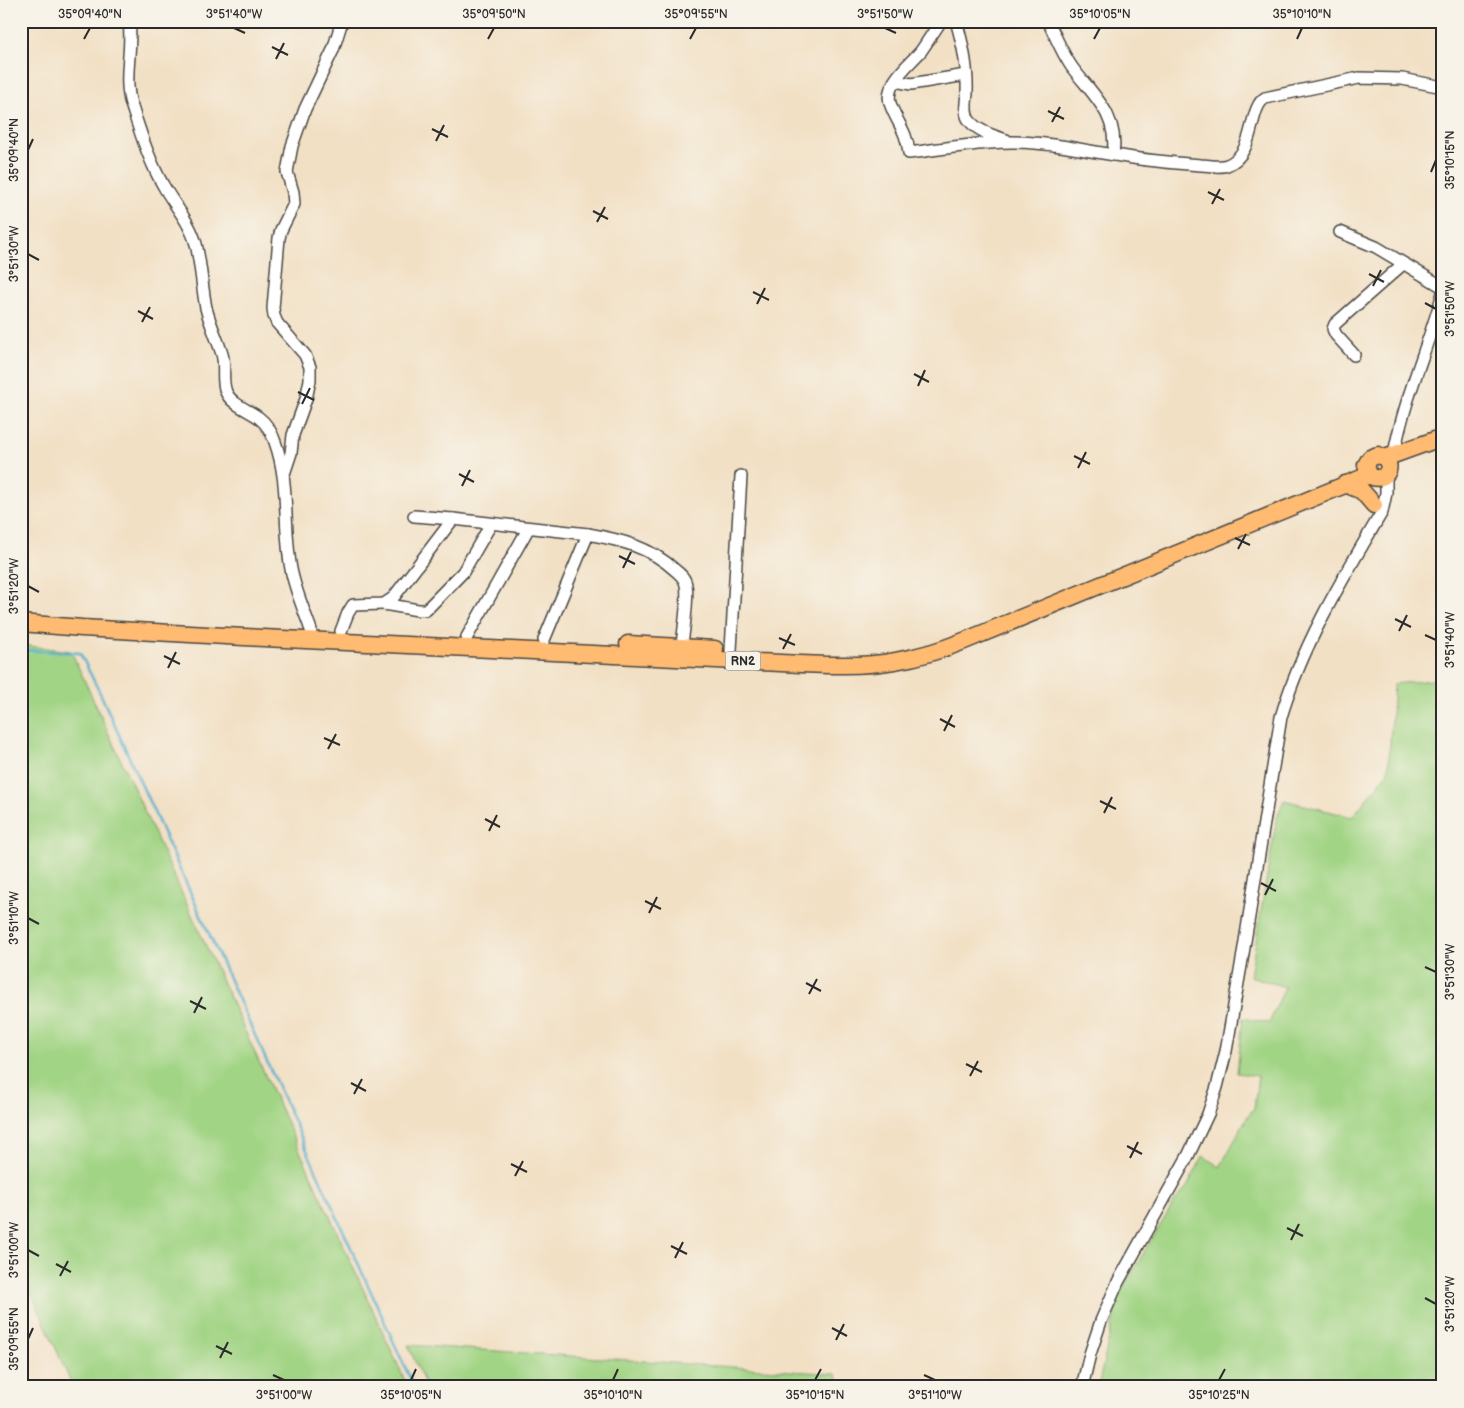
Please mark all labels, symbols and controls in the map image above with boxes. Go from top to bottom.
text: 35°09'40"N [58,7,122,22]
text: 3°51'40"W [206,7,262,22]
text: 35°09'50"N [462,7,526,22]
text: 35°09'55"N [664,7,728,22]
text: 3°51'50"W [857,7,913,22]
text: 35°10'05"N [1069,7,1131,22]
text: 35°10'10"N [1272,7,1332,22]
text: 35°09'40"N [7,118,22,182]
text: 35°10'15"N [1443,130,1458,190]
text: 3°51'30"W [7,226,22,282]
text: 3°51'50"W [1443,281,1458,337]
text: 3°51'20"W [7,558,22,614]
text: 3°51'40"W [1443,612,1458,668]
road number: RN2 [726,651,760,670]
text: 3°51'10"W [7,891,22,945]
text: 3°51'30"W [1443,944,1458,1000]
text: 3°51'00"W [7,1222,22,1278]
text: 3°51'20"W [1443,1276,1458,1332]
text: 35°09'55"N [7,1307,22,1371]
text: 3°51'00"W [256,1388,312,1403]
text: 35°10'05"N [380,1388,442,1403]
text: 35°10'10"N [583,1388,643,1403]
text: 35°10'15"N [785,1388,845,1403]
text: 3°51'10"W [908,1388,962,1403]
text: 35°10'25"N [1188,1388,1250,1403]

